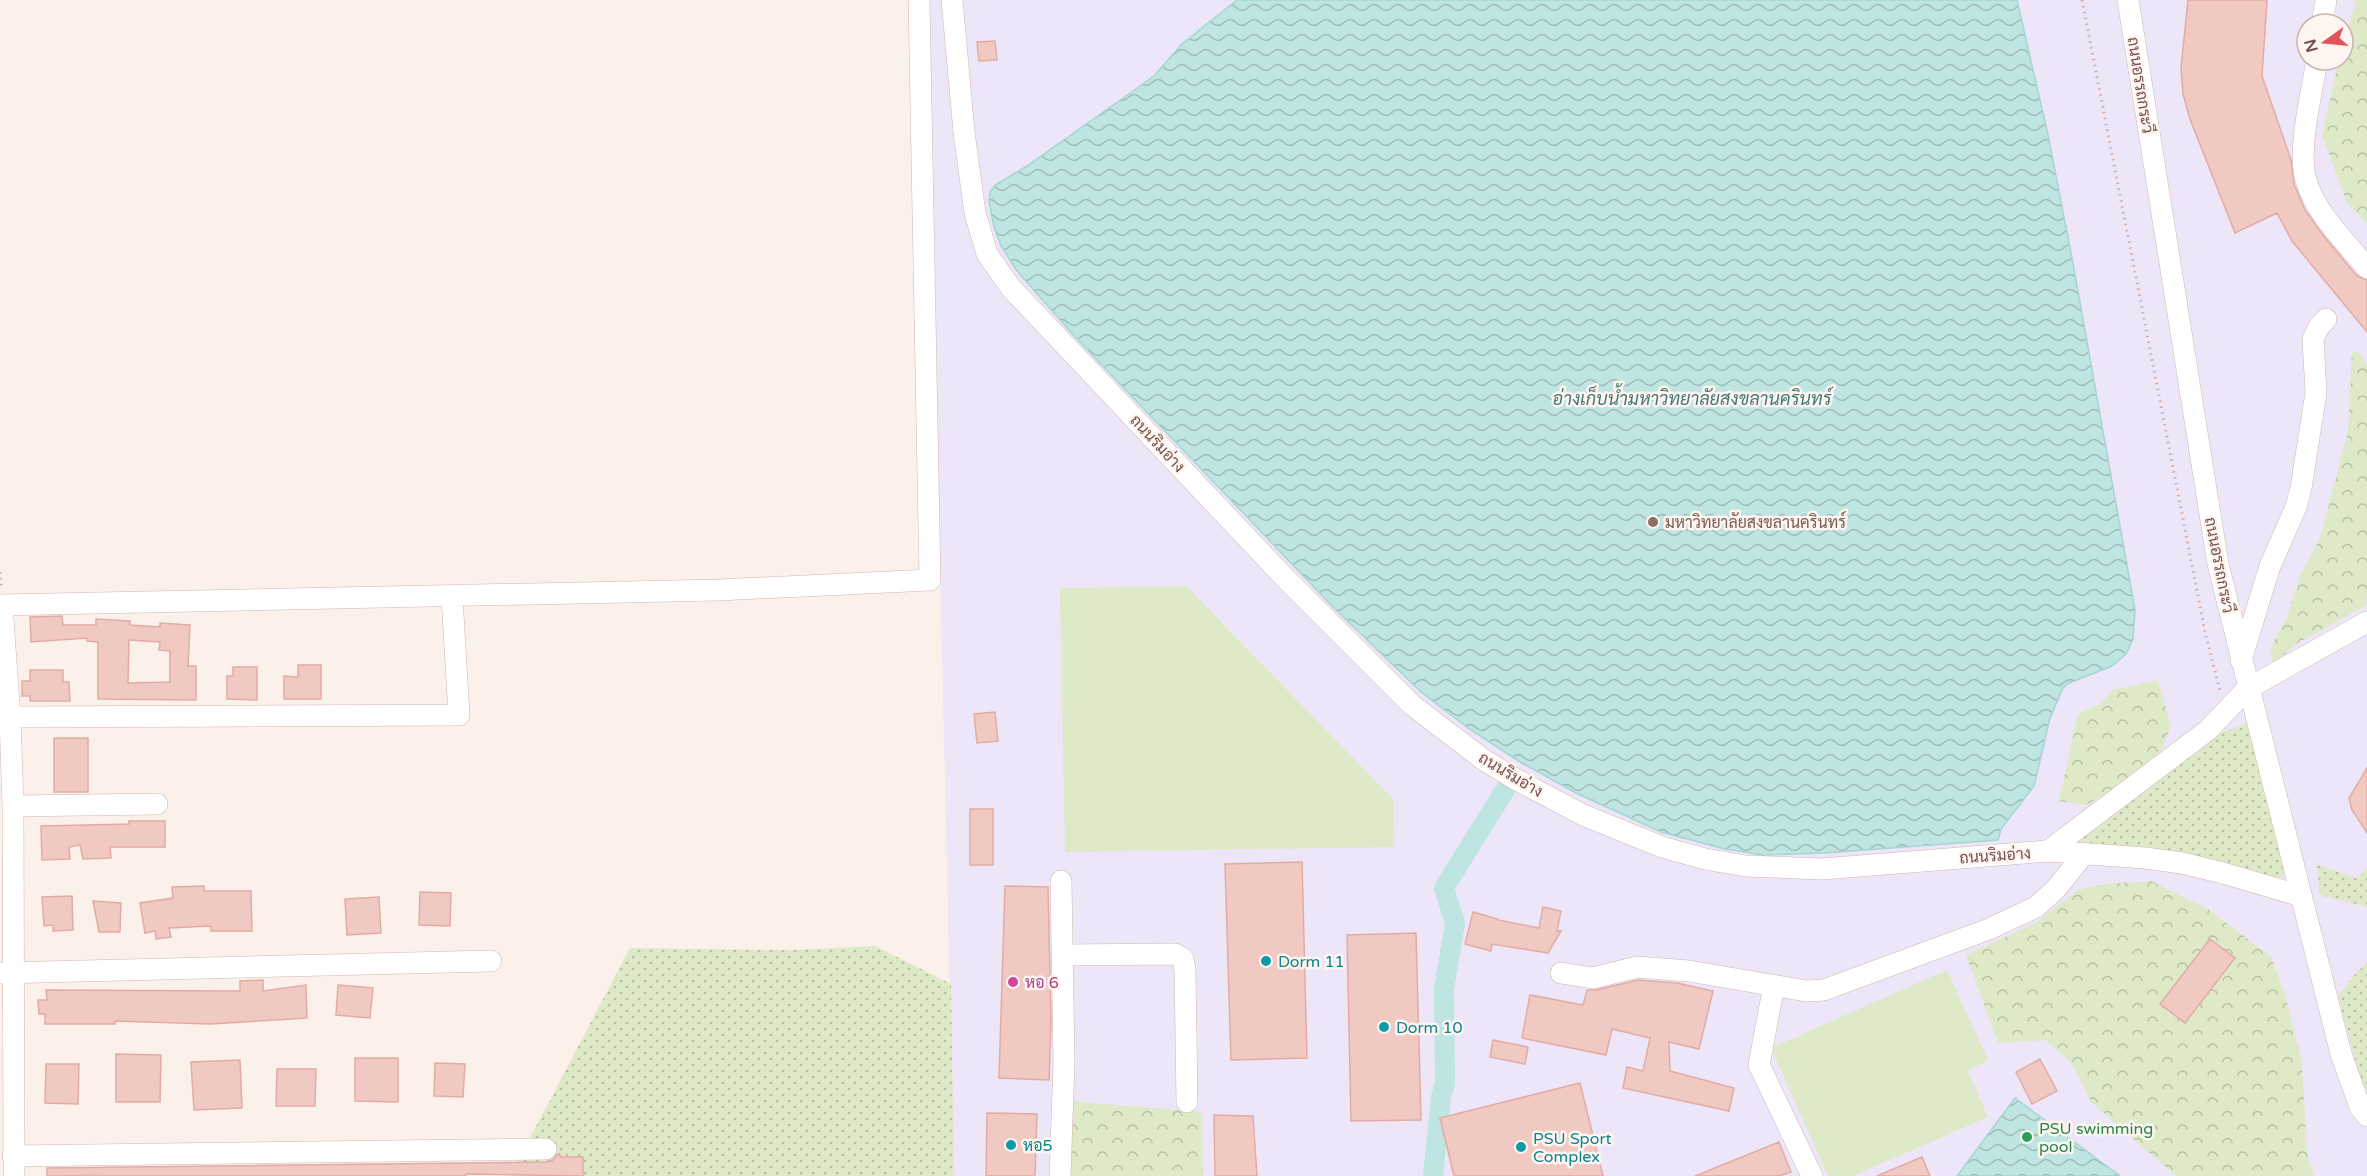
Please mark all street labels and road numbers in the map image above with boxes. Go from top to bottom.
street label: ถนนอรรถกระวี [2123,35,2159,135]
street label: ถนนริมอ่าง [1126,410,1190,477]
street label: ถนนอรรถกระวี [2200,515,2240,615]
street label: ถนนริมอ่าง [1475,747,1547,802]
street label: ถนนริมอ่าง [1959,843,2032,868]

